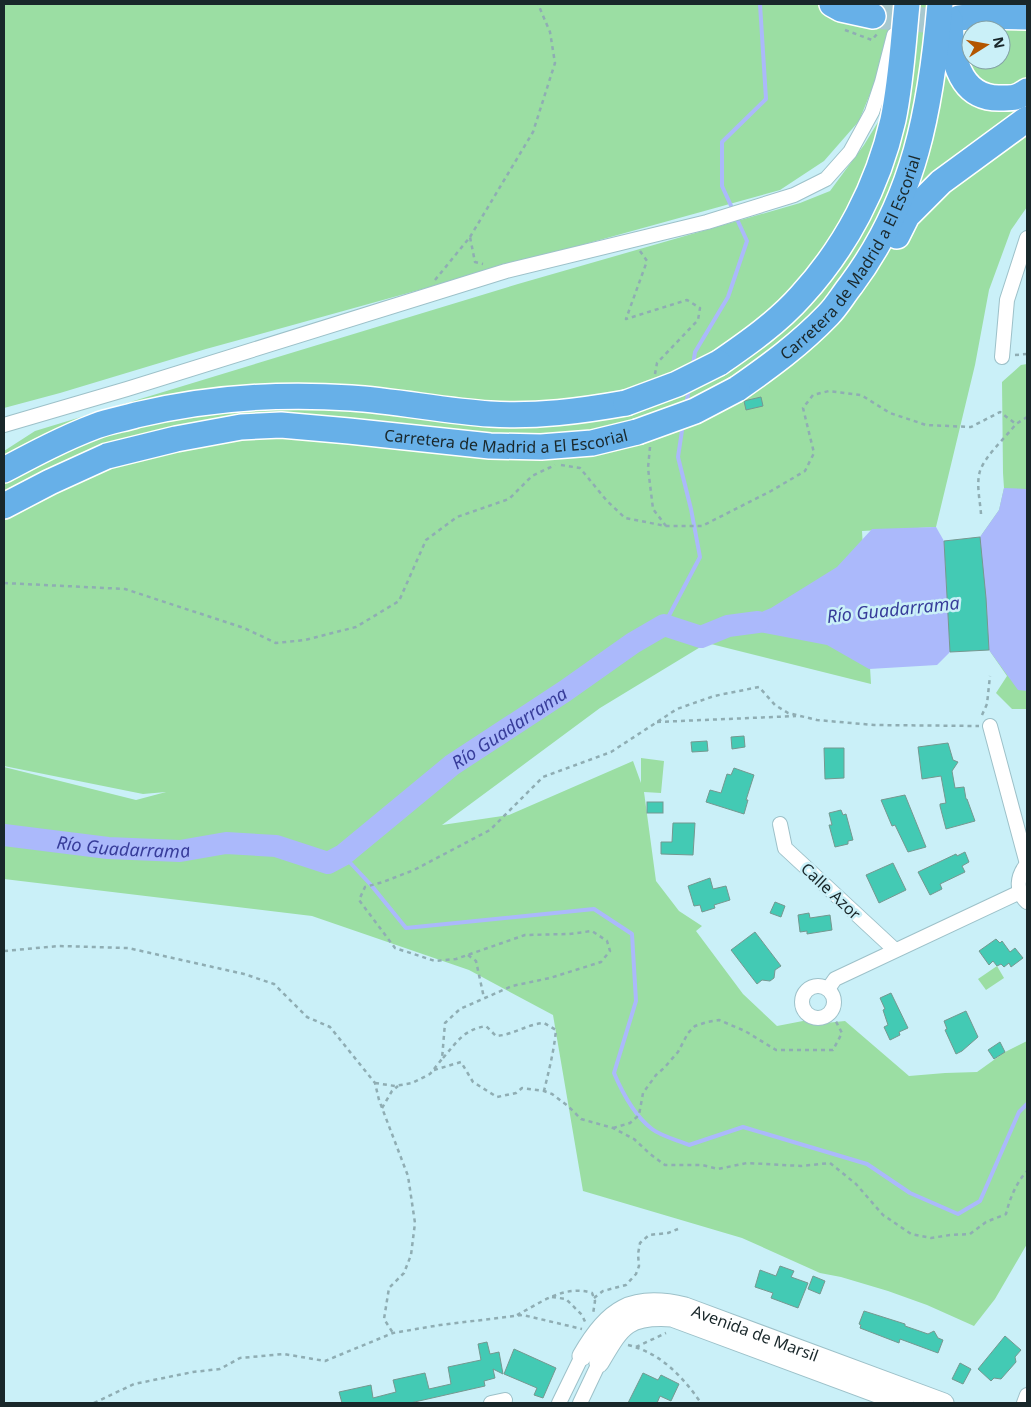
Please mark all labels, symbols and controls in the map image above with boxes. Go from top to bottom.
north arrow [961,20,1011,70]
text: N [989,35,1010,50]
street label: Carretera de Madrid a El Escorial [775,153,925,365]
street label: Carretera de Madrid a El Escorial [383,424,630,458]
water label: Río Guadarrama [825,590,961,628]
water label: Río Guadarrama [447,681,572,774]
water label: Río Guadarrama [55,830,192,863]
street label: Calle Azor [796,858,866,925]
street label: Avenida de Marsil [689,1300,822,1367]

